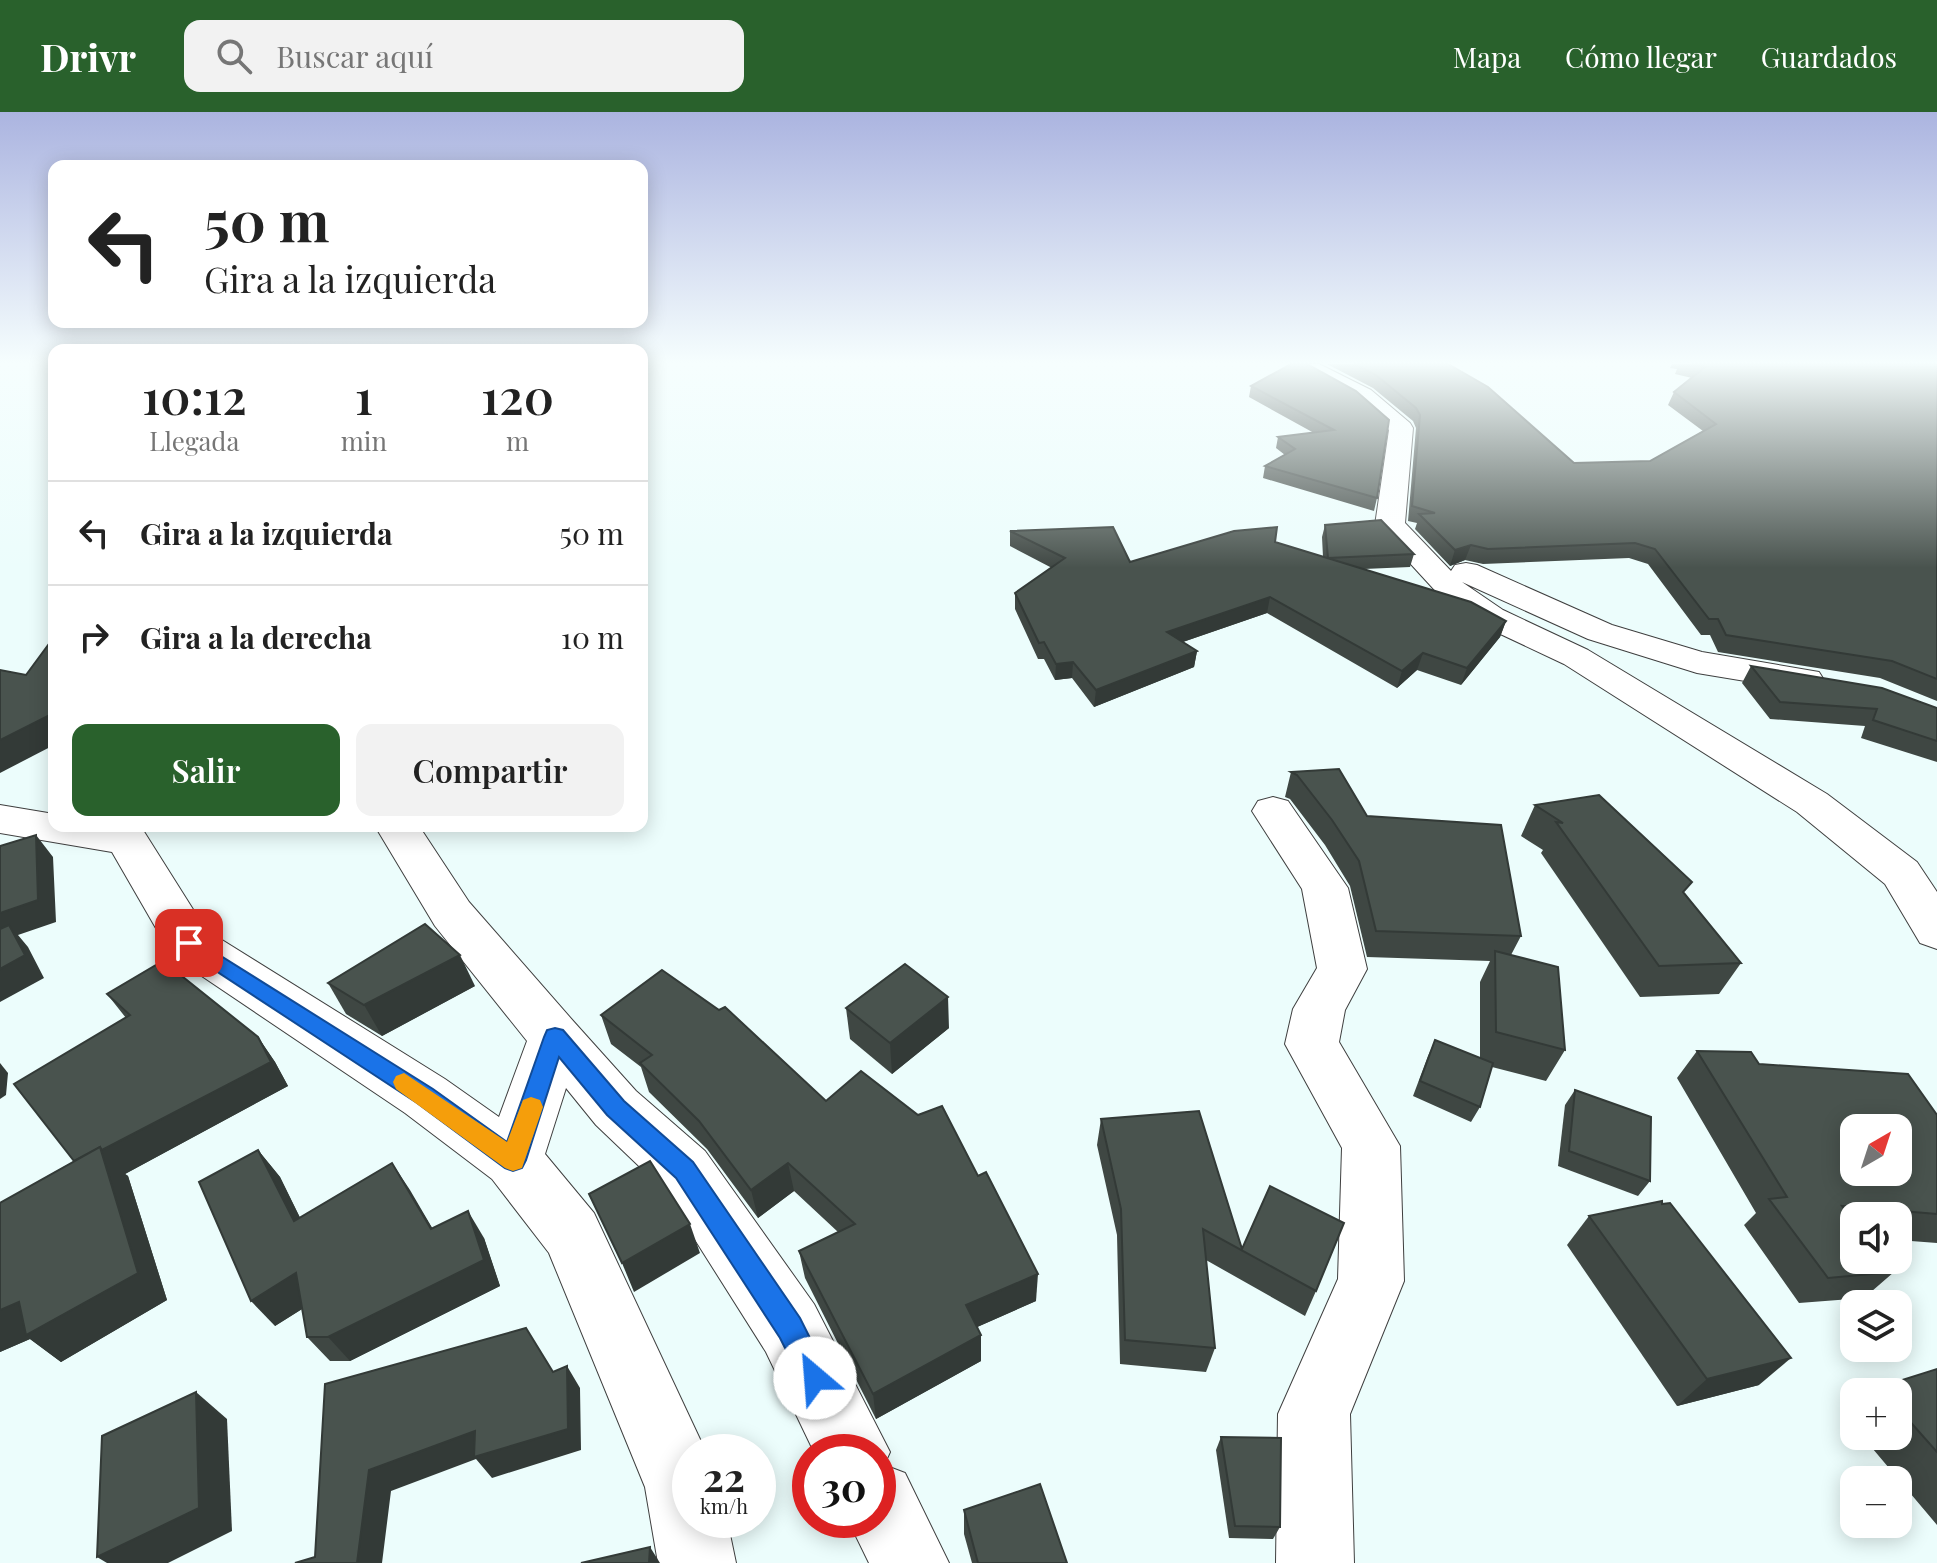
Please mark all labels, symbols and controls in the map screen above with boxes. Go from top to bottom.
search box [184,20,744,92]
text: Drivr [40,31,136,82]
icon: search [212,34,256,78]
text: Buscar aquí [276,36,433,76]
text: Mapa [1453,38,1521,75]
text: Cómo llegar [1565,38,1717,75]
text: Guardados [1761,38,1897,75]
text: 50 m [204,182,330,257]
icon: left [72,192,176,296]
text: Gira a la izquierda [204,254,496,302]
text: 10:12 [142,363,247,427]
text: 1 [355,363,373,427]
text: 120 [481,363,554,427]
text: Llegada [149,423,239,458]
text: min [341,423,387,458]
text: m [506,423,529,458]
icon: left [72,511,116,555]
text: Gira a la izquierda [140,513,393,553]
text: 50 m [559,513,624,553]
icon: right [72,615,116,659]
text: Gira a la derecha [140,617,372,657]
text: 10 m [561,617,624,657]
button: Salir [72,724,340,816]
button: Compartir [356,724,624,816]
pin [155,909,223,977]
icon: arrive [167,921,211,965]
north arrow [1840,1114,1912,1186]
map controls [1840,1114,1912,1538]
button: sound [1840,1202,1912,1274]
button: layers [1840,1290,1912,1362]
position arrow [773,1336,857,1420]
button: + [1840,1378,1912,1450]
speed limit sign: 30 [792,1434,896,1538]
text: 22 [703,1449,745,1502]
button: − [1840,1466,1912,1538]
text: km/h [700,1492,748,1519]

